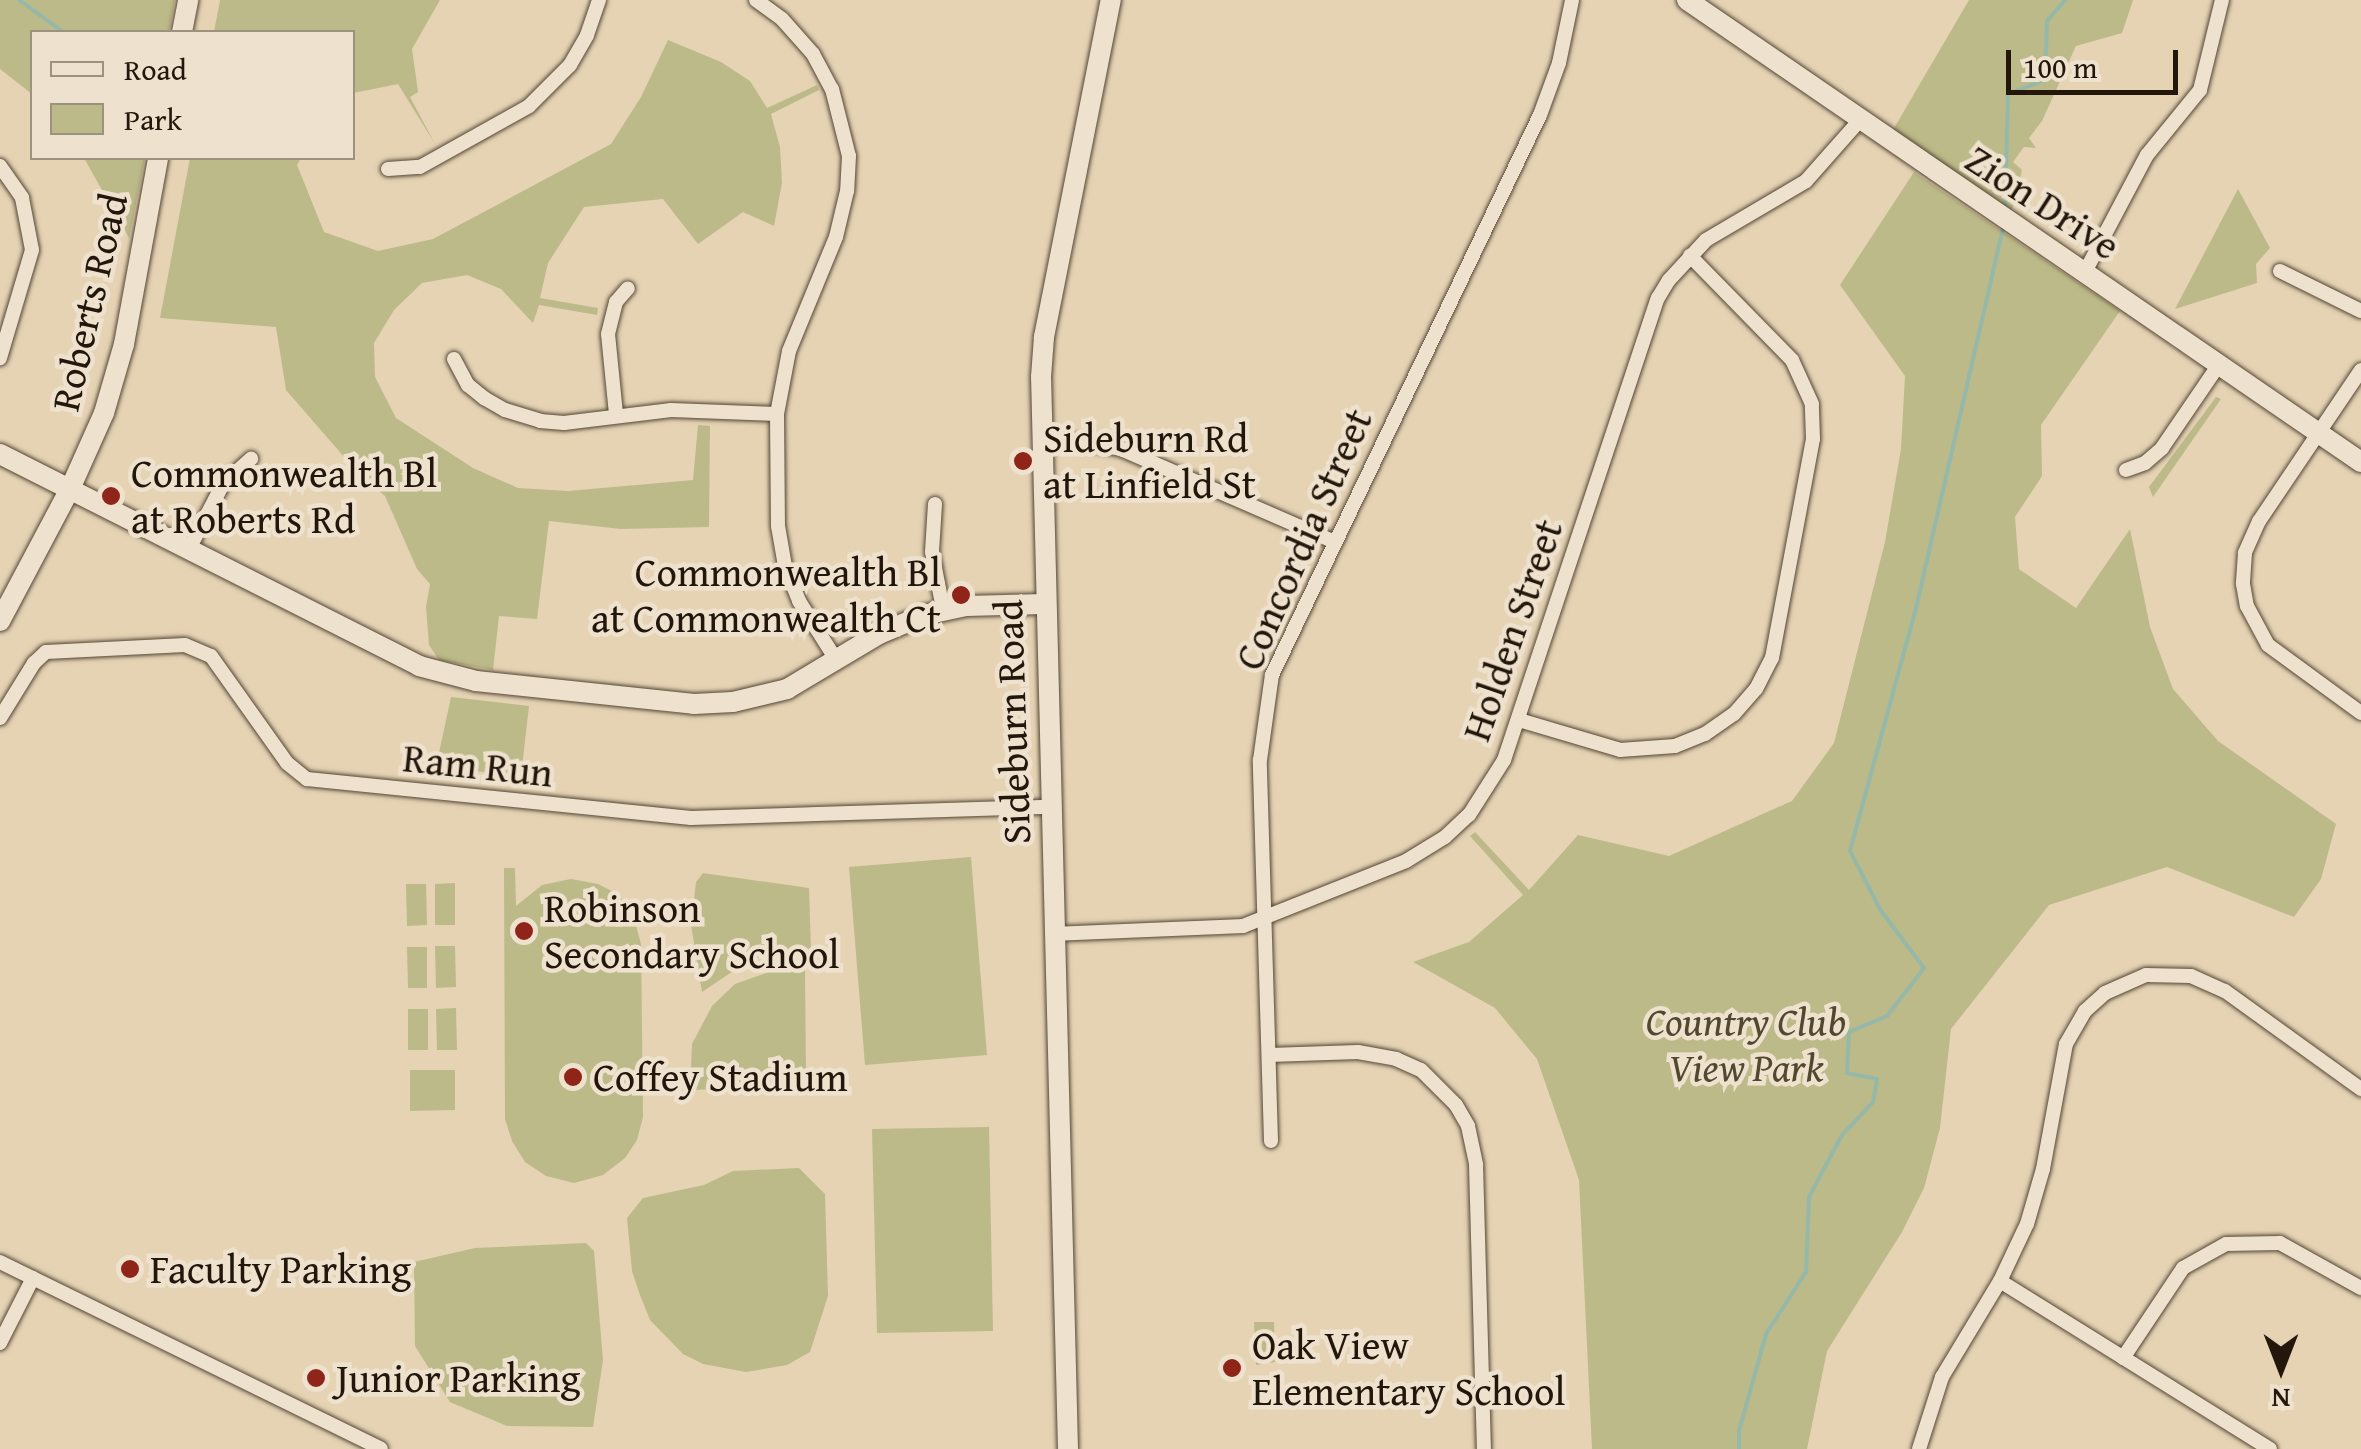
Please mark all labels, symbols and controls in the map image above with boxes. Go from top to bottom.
legend [30,30,355,160]
scale bar [2011,30,2184,92]
text: 100 m [2023,45,2097,89]
text: Road [124,47,187,91]
text: Park [124,97,182,141]
street label: Zion Drive [1957,135,2129,269]
street label: Roberts Road [41,188,137,416]
street label: Concordia Street [1224,401,1382,677]
place label: Sideburn Rd at Linfield St [1043,414,1256,508]
place label: Commonwealth Bl at Roberts Rd [131,449,437,543]
marker: Sideburn Rd at Linfield St [1012,450,1034,472]
marker: Commonwealth Bl at Roberts Rd [100,485,122,507]
street label: Holden Street [1452,513,1572,747]
place label: Commonwealth Bl at Commonwealth Ct [591,548,941,642]
marker: Commonwealth Bl at Commonwealth Ct [950,584,972,606]
street label: Sideburn Road [984,599,1040,845]
street label: Ram Run [401,733,555,797]
place label: Robinson Secondary School [544,884,840,978]
marker: Robinson Secondary School [513,920,535,942]
park label: Country Club View Park [1646,997,1846,1091]
place label: Coffey Stadium [593,1053,848,1101]
marker: Coffey Stadium [562,1066,584,1088]
place label: Faculty Parking [150,1245,411,1293]
marker: Faculty Parking [119,1258,141,1280]
north arrow [2231,1319,2331,1419]
place label: Oak View Elementary School [1252,1321,1566,1415]
place label: Junior Parking [336,1354,580,1402]
marker: Oak View Elementary School [1221,1357,1243,1379]
marker: Junior Parking [305,1367,327,1389]
text: N [2272,1379,2290,1420]

